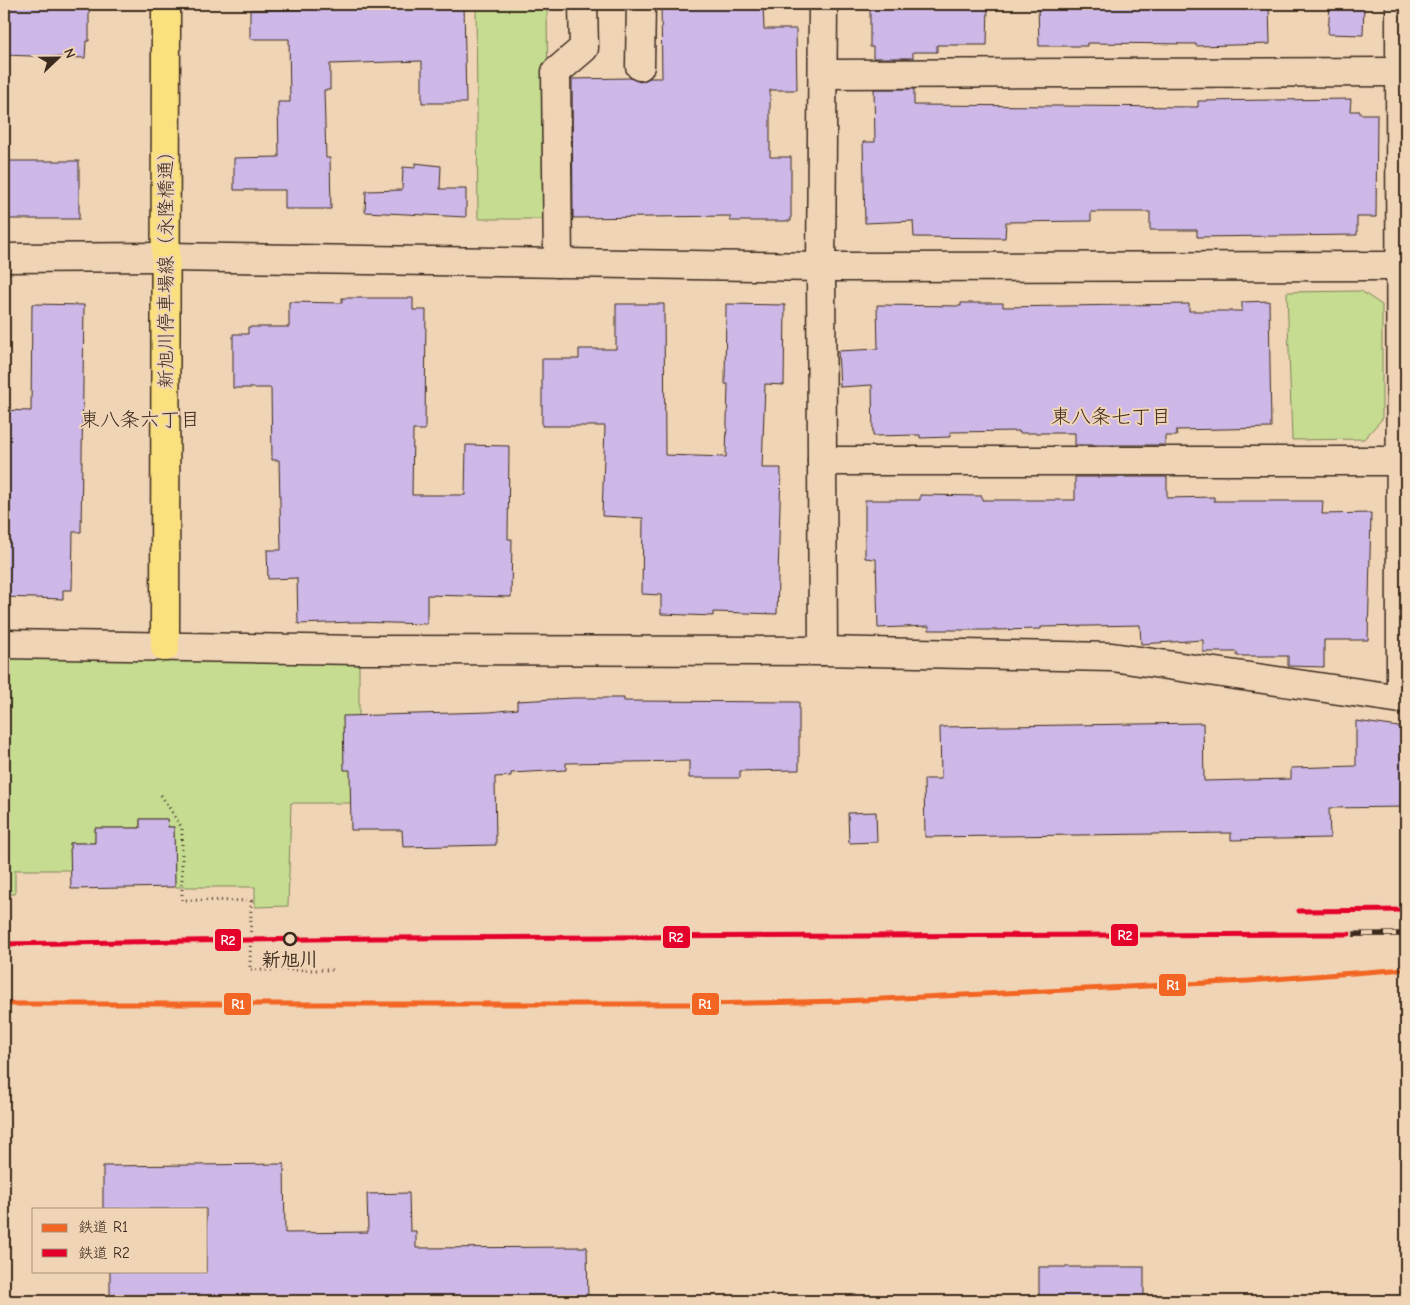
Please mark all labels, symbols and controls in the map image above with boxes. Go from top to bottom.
north arrow [32,32,82,82]
text: N [60,46,79,61]
street label: 新旭川停車場線（永隆橋通） [155,141,177,389]
district label: 東八条七丁目 [1051,405,1171,428]
district label: 東八条六丁目 [80,408,200,431]
line badge: R2 [1110,923,1139,947]
line badge: R2 [662,925,691,949]
text: R2 [1117,927,1133,944]
line badge: R2 [214,928,242,952]
text: R2 [668,929,684,946]
text: R2 [220,932,236,949]
marker: 新旭川 [283,932,297,946]
place label: 新旭川 [261,949,319,971]
line badge: R1 [1158,973,1187,997]
text: R1 [1166,977,1180,994]
line badge: R1 [223,992,252,1016]
line badge: R1 [691,992,720,1016]
text: R1 [231,996,245,1013]
text: R1 [698,996,712,1013]
legend [32,1208,208,1272]
text: 鉄道 R1 [78,1218,128,1236]
text: 鉄道 R2 [78,1244,130,1262]

